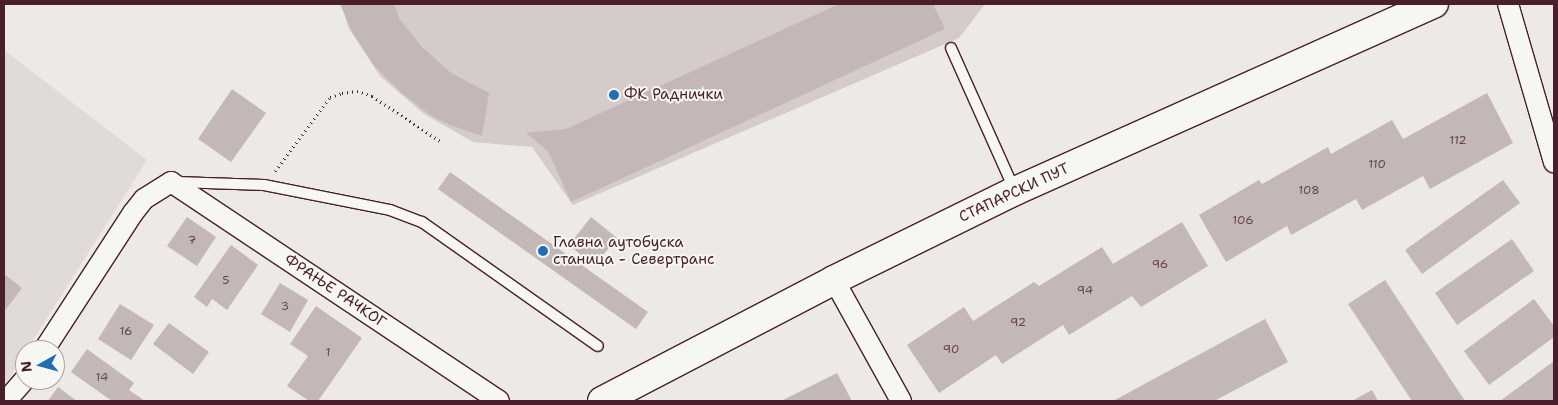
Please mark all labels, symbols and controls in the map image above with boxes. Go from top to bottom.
place label: ФК Раднички [624,86,723,104]
marker: ФК Раднички [608,89,620,101]
house number: 112 [1449,134,1467,148]
house number: 110 [1368,158,1386,172]
street label: СТАПАРСКИ ПУТ [956,160,1072,226]
house number: 108 [1298,184,1320,198]
house number: 106 [1232,214,1254,228]
place label: Главна аутобуска станица - Севертранс [553,233,715,268]
house number: 7 [188,234,196,248]
marker: Главна аутобуска станица - Севертранс [537,245,549,257]
street label: ФРАЊЕ РАЧКОГ [281,250,389,332]
house number: 96 [1152,258,1168,272]
house number: 5 [222,274,230,288]
house number: 94 [1077,284,1093,298]
house number: 3 [281,300,289,314]
house number: 92 [1010,316,1026,330]
house number: 16 [119,325,133,339]
north arrow [15,340,65,390]
house number: 90 [943,343,959,357]
house number: 1 [325,346,331,360]
text: N [16,360,36,373]
house number: 14 [96,371,108,385]

